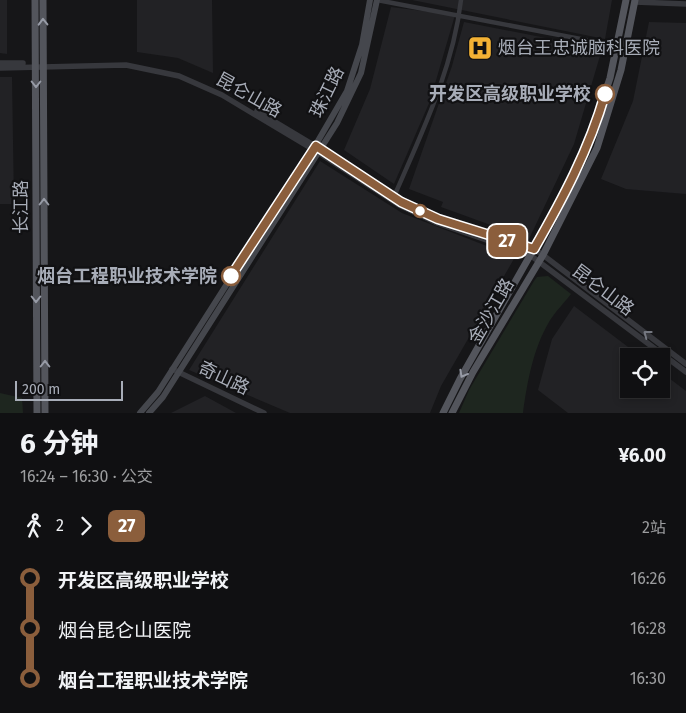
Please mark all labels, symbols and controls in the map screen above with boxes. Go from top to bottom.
one-way arrow [38,18,49,26]
hospital icon: 烟台王忠诚脑科医院 [467,35,493,61]
place label: 烟台王忠诚脑科医院 [498,37,660,59]
street label: 珠江路 [305,63,349,121]
street label: 昆仑山路 [212,68,286,122]
one-way arrow [31,80,41,88]
place label: 开发区高级职业学校 [429,83,591,105]
marker: 开发区高级职业学校 [595,84,615,104]
street label: 长江路 [10,180,32,234]
one-way arrow [39,198,49,206]
unlabelled marker [413,204,427,218]
line badge: 27 [484,225,530,257]
text: 27 [498,230,516,252]
street label: 昆仑山路 [568,260,638,320]
place label: 烟台工程职业技术学院 [37,265,217,287]
marker: 烟台工程职业技术学院 [221,266,241,286]
street label: 金沙江路 [463,274,519,348]
one-way arrow [31,295,41,303]
one-way arrow [643,331,653,340]
map controls [620,348,670,398]
button: locate [620,348,670,398]
street label: 奇山路 [195,357,253,399]
one-way arrow [40,360,50,368]
one-way arrow [459,368,469,377]
scale bar [15,378,122,401]
text: 200 m [22,381,60,398]
text: 6 分钟 [20,427,98,460]
text: ¥6.00 [619,444,666,467]
text: 16:24 – 16:30 · 公交 [20,467,153,486]
icon: walk [20,512,48,540]
icon: forward [72,512,100,540]
text: 27 [118,515,135,537]
text: 2 [56,516,64,535]
text: 2站 [642,518,666,537]
text: 开发区高级职业学校 [58,569,229,592]
text: 16:26 [630,569,666,588]
text: 烟台昆仑山医院 [58,619,191,642]
text: 16:28 [630,619,666,638]
text: 烟台工程职业技术学院 [58,669,248,692]
text: 16:30 [630,669,666,688]

